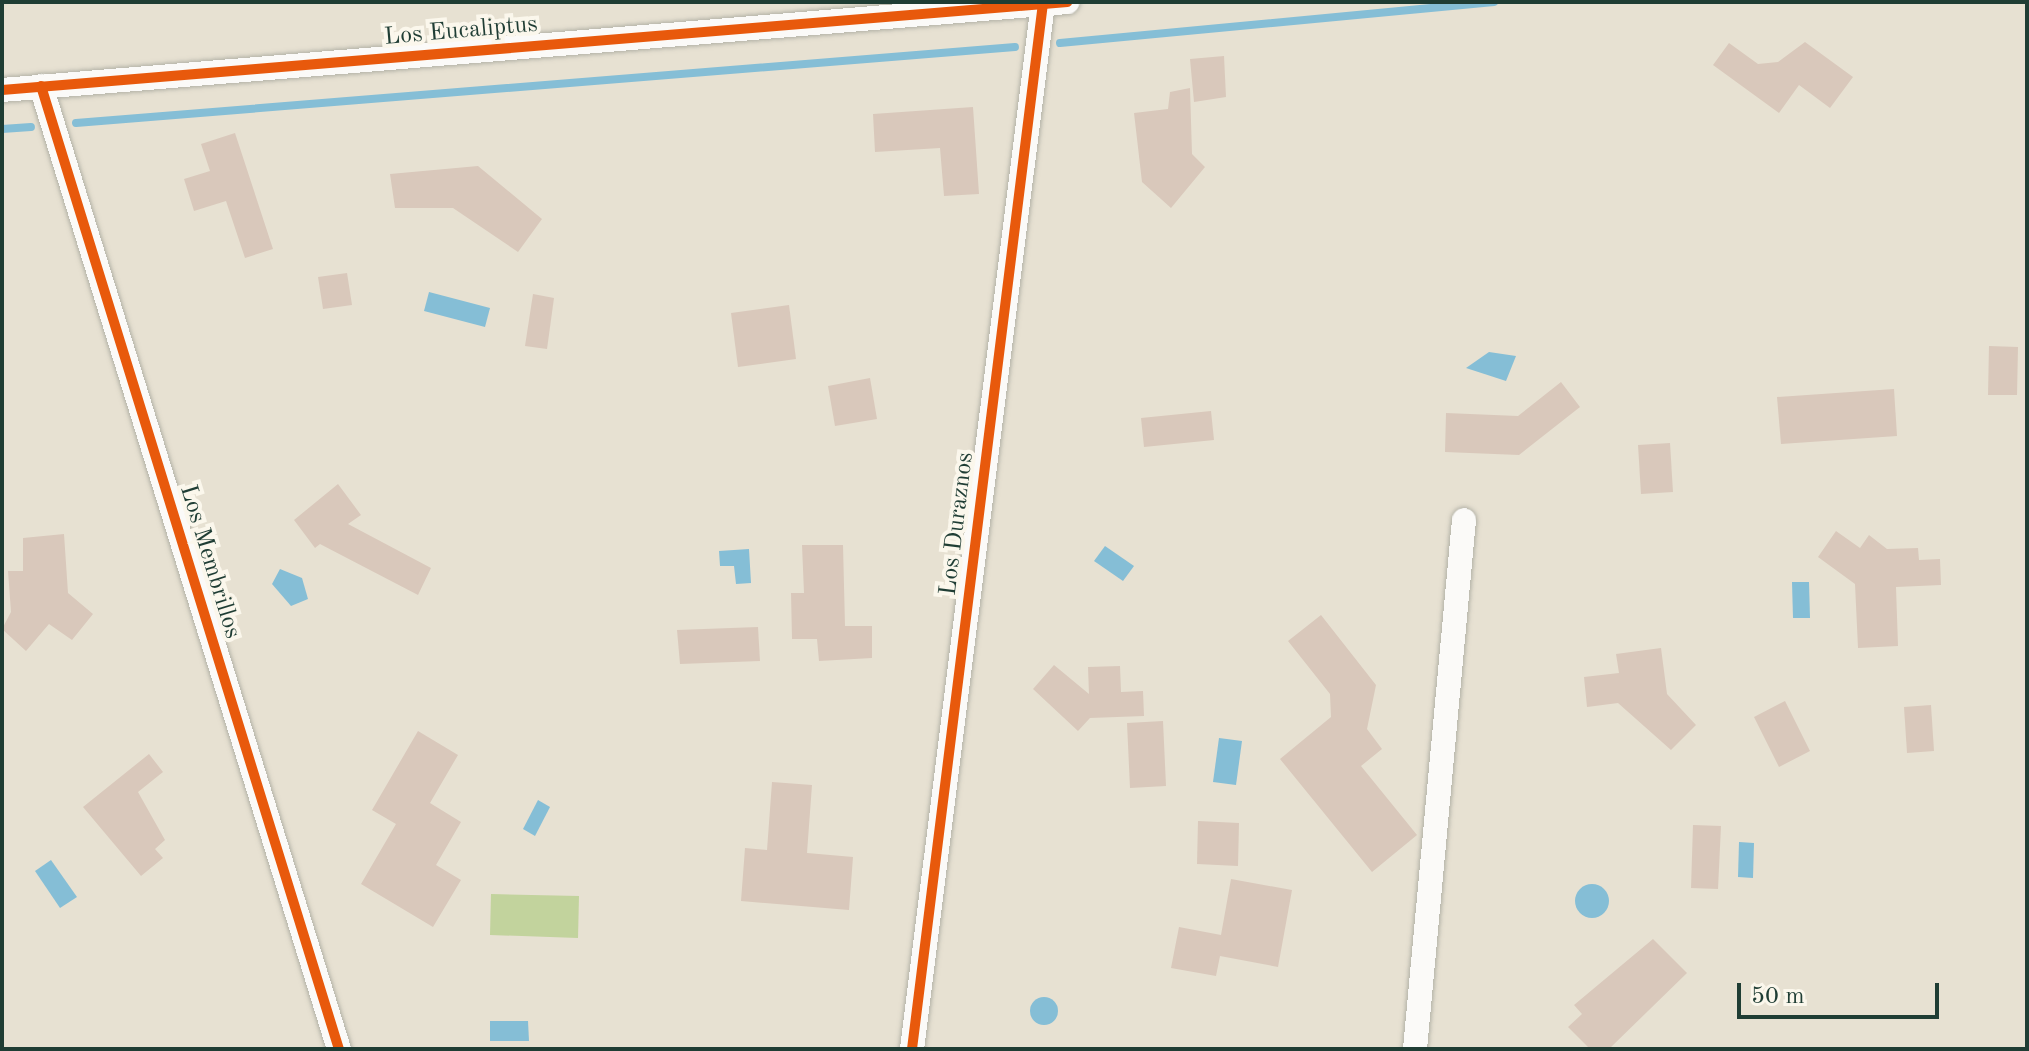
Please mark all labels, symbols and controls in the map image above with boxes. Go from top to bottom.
street label: Los Eucaliptus [383,11,539,53]
street label: Los Duraznos [935,451,981,597]
street label: Los Membrillos [172,482,246,642]
scale bar [1741,967,1943,1017]
text: 50 m [1751,985,1805,1009]

